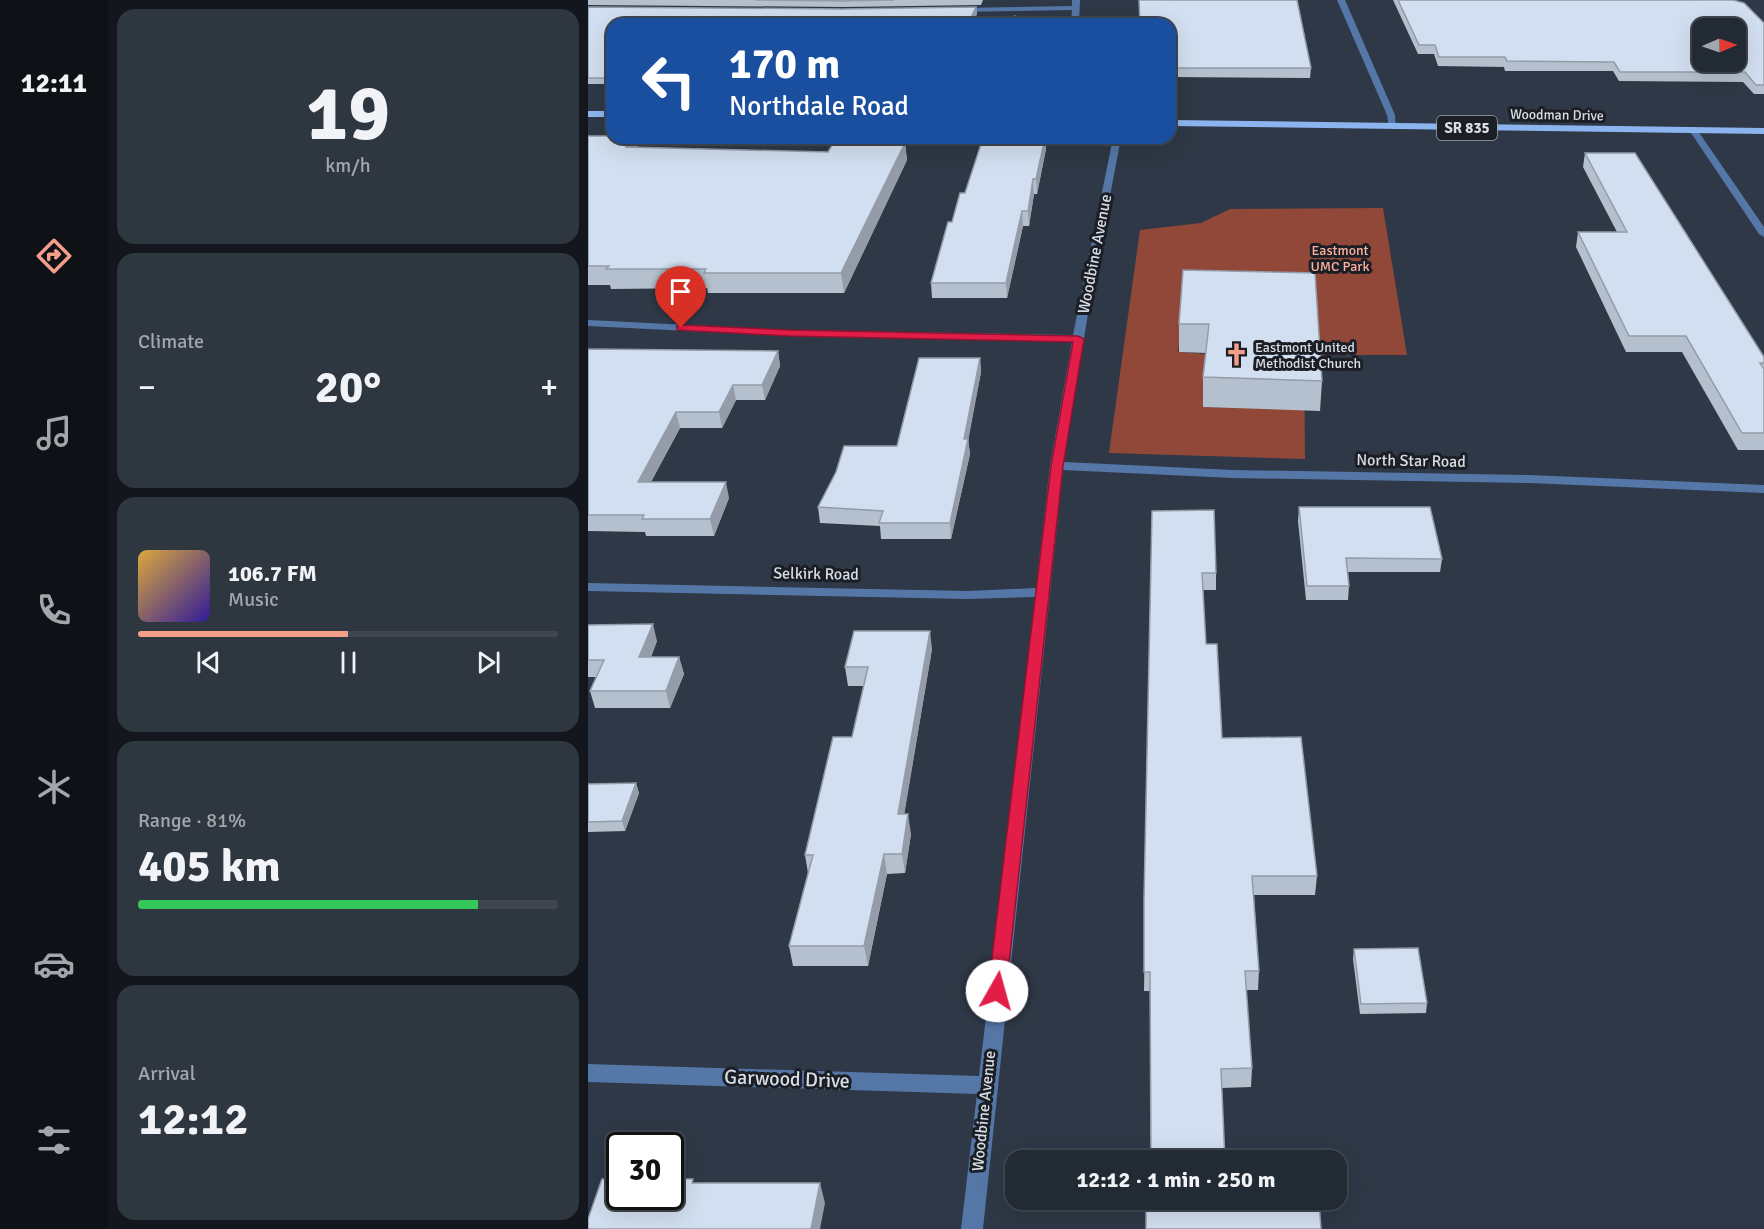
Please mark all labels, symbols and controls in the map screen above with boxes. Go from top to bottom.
north arrow [1692,18,1746,72]
map controls [1692,18,1746,72]
text: 170 m [729,39,840,90]
icon: left [630,42,708,120]
text: 19 [306,66,390,162]
text: 12:11 [21,67,87,100]
text: Northdale Road [729,90,909,123]
street label: Woodman Drive [1510,106,1604,124]
road number: SR 835 [1437,116,1497,140]
text: km/h [325,153,371,178]
street label: Woodbine Avenue [1074,193,1116,315]
icon: directions [33,235,75,277]
park label: Eastmont UMC Park [1310,242,1370,275]
pin [655,266,706,328]
icon: arrive [664,275,697,308]
text: Climate [138,329,204,354]
place label: Eastmont United Methodist Church [1255,339,1361,372]
church icon: Eastmont United Methodist Church [1224,342,1250,368]
text: 20° [315,360,381,415]
text: − [138,367,156,408]
text: + [540,367,558,408]
icon: music [33,412,75,454]
street label: North Star Road [1356,450,1466,472]
text: 106.7 FM [228,560,317,587]
street label: Selkirk Road [773,563,859,585]
text: Music [228,587,279,612]
icon: phone [33,589,75,631]
icon: previous [192,646,225,679]
icon: pause [332,646,365,679]
icon: next [472,646,505,679]
icon: climate [33,766,75,808]
text: Range · 81% [138,808,246,833]
text: 405 km [138,839,281,894]
icon: car [33,943,75,985]
position arrow [965,959,1029,1023]
street label: Woodbine Avenue [968,1050,1000,1172]
text: Arrival [138,1061,196,1086]
street label: Garwood Drive [724,1064,850,1094]
text: 12:12 [138,1092,248,1147]
icon: filters [33,1119,75,1161]
speed limit sign: 30 [606,1132,684,1210]
text: 12:12 · 1 min · 250 m [1076,1166,1276,1193]

